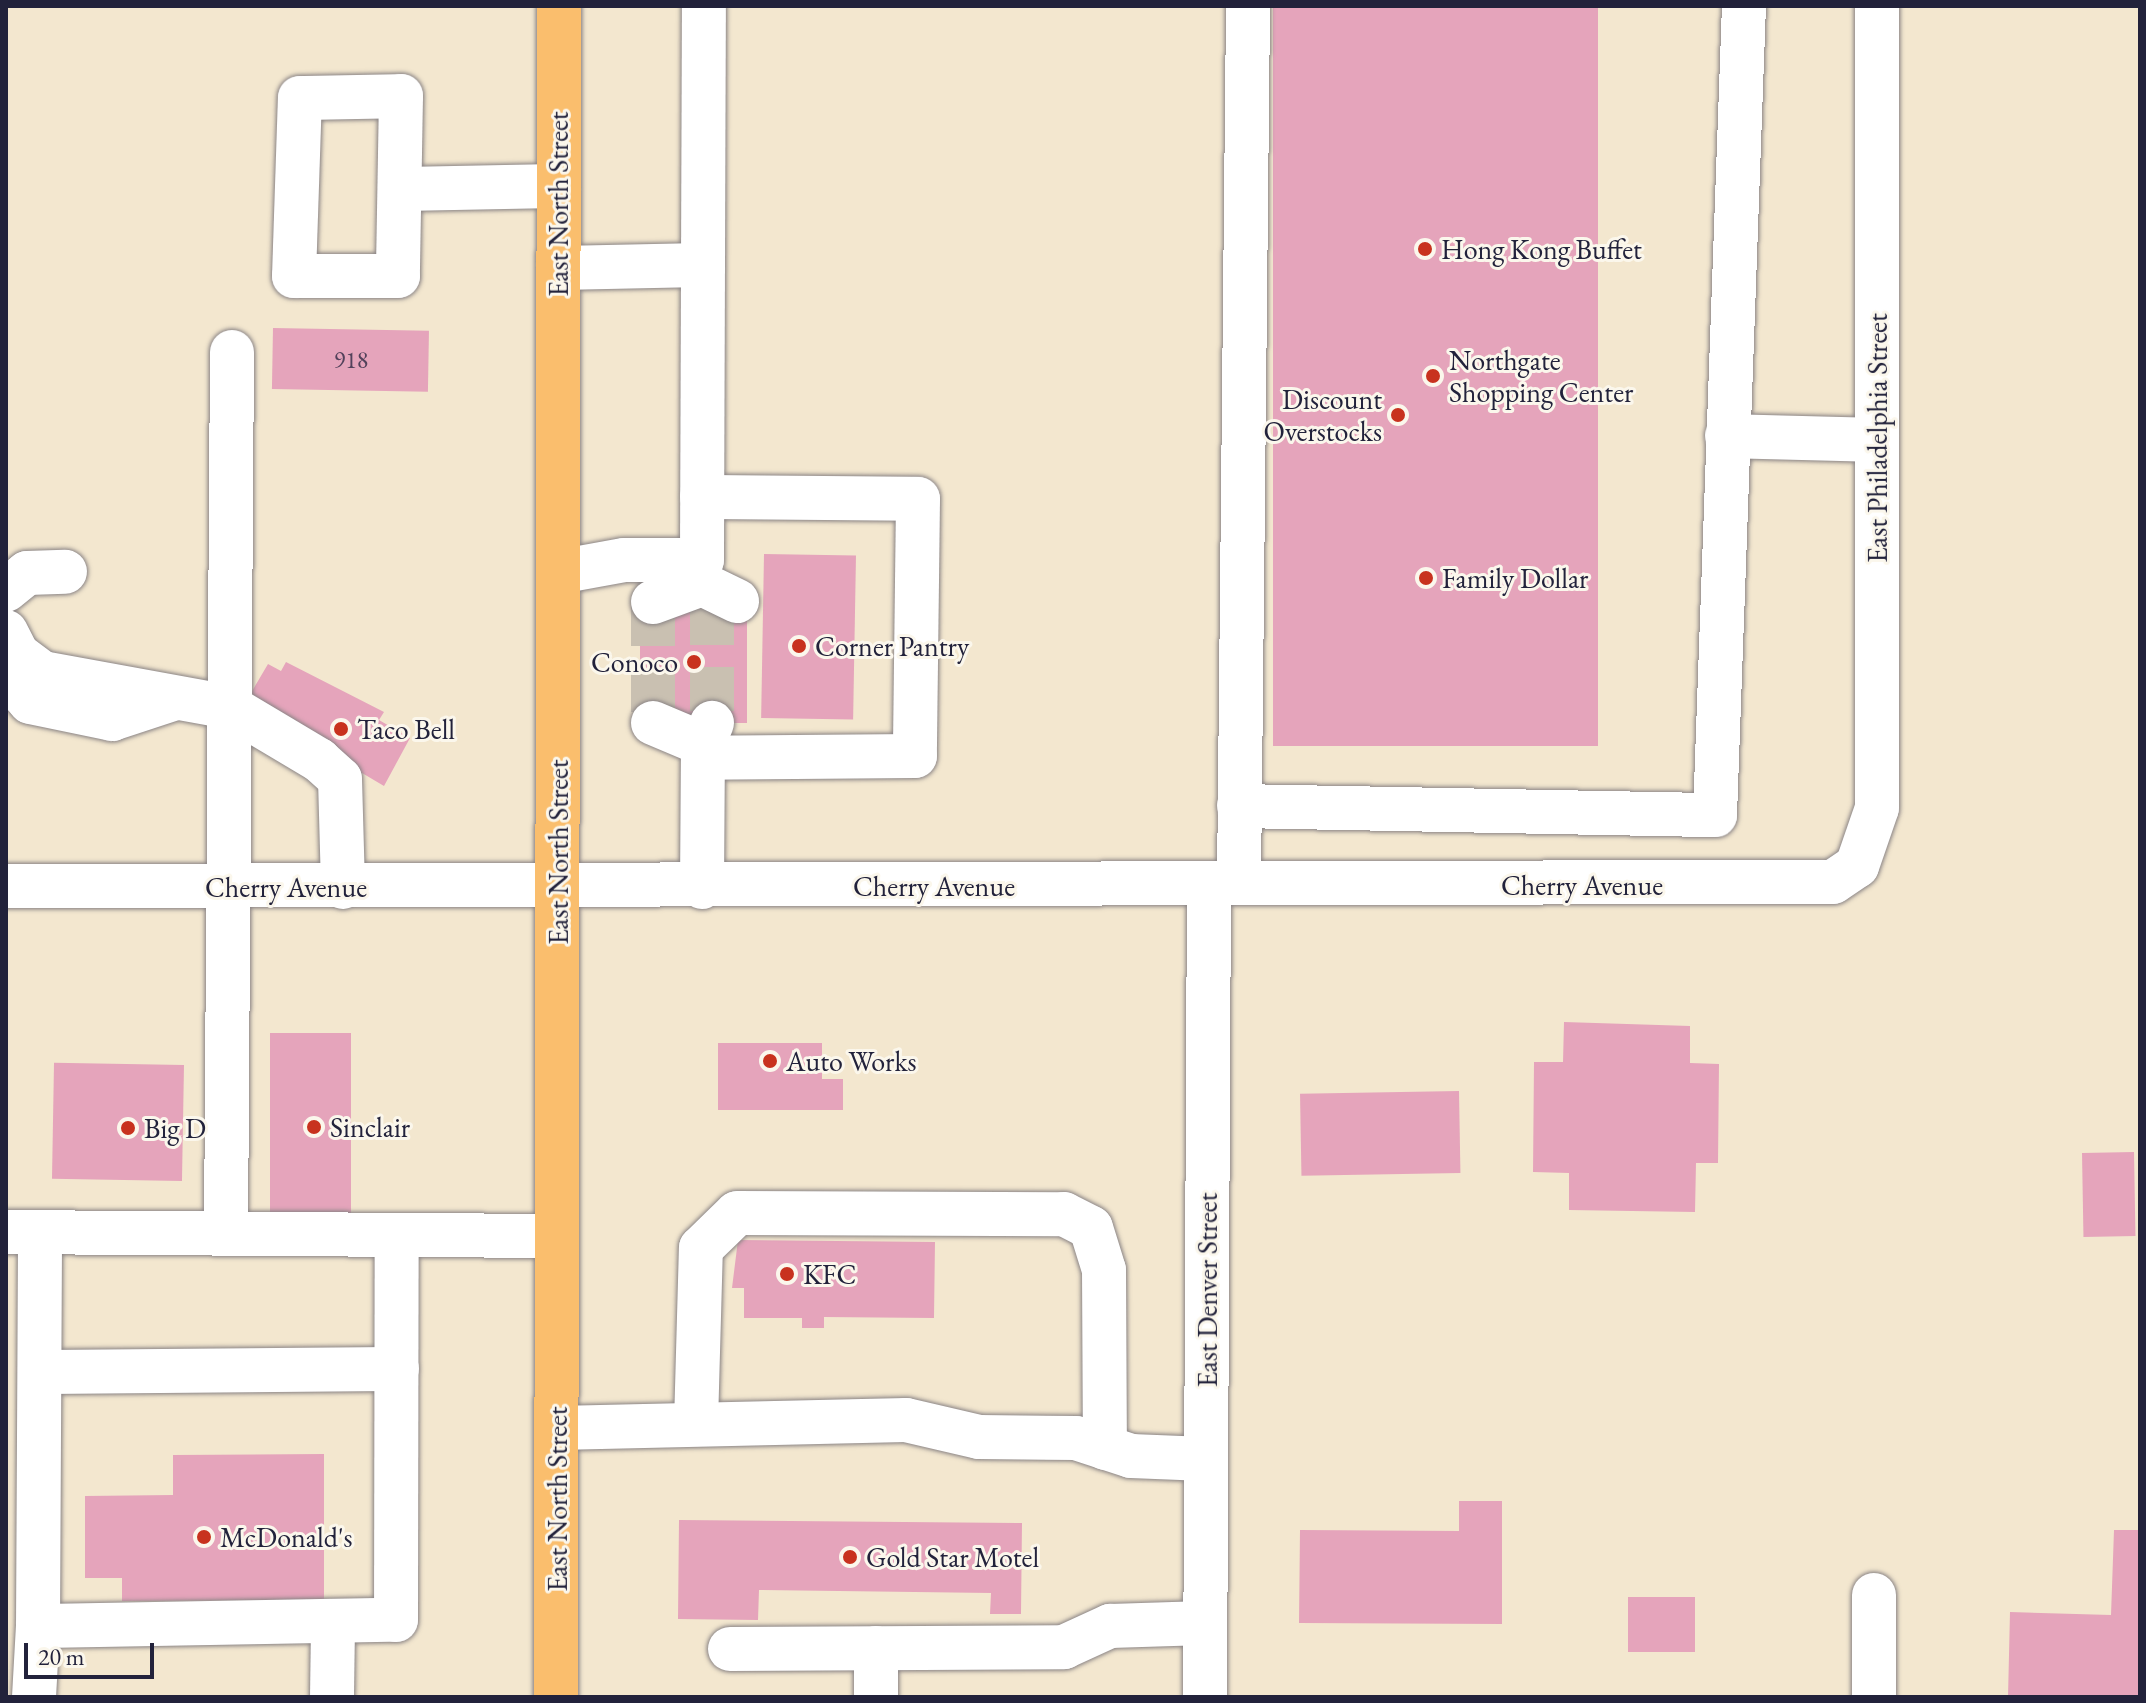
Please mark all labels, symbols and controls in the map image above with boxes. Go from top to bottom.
street label: East North Street [541,111,575,297]
place label: Hong Kong Buffet [1441,232,1642,266]
marker: Hong Kong Buffet [1416,240,1434,258]
street label: East Philadelphia Street [1860,313,1894,563]
place label: Northgate Shopping Center [1449,343,1633,409]
house number: 918 [334,346,368,374]
marker: Northgate Shopping Center [1424,367,1442,385]
place label: Discount Overstocks [1264,382,1382,448]
marker: Discount Overstocks [1389,406,1407,424]
place label: Family Dollar [1442,561,1588,595]
marker: Family Dollar [1417,569,1435,587]
place label: Corner Pantry [815,629,969,663]
marker: Corner Pantry [790,637,808,655]
place label: Conoco [591,645,678,679]
marker: Conoco [685,653,703,671]
place label: Taco Bell [357,712,455,746]
marker: Taco Bell [332,720,350,738]
street label: East North Street [541,759,575,945]
street label: Cherry Avenue [1501,868,1663,902]
street label: Cherry Avenue [853,869,1015,903]
street label: Cherry Avenue [205,870,367,904]
place label: Auto Works [786,1044,917,1078]
marker: Auto Works [761,1052,779,1070]
place label: Sinclair [330,1110,410,1144]
place label: Big D [144,1111,206,1145]
marker: Sinclair [305,1118,323,1136]
marker: Big D [119,1119,137,1137]
street label: East Denver Street [1190,1193,1224,1387]
place label: KFC [803,1257,856,1291]
marker: KFC [778,1265,796,1283]
street label: East North Street [540,1406,574,1592]
place label: McDonald's [220,1520,353,1554]
marker: McDonald's [195,1528,213,1546]
place label: Gold Star Motel [866,1540,1039,1574]
marker: Gold Star Motel [841,1548,859,1566]
scale bar [28,1627,158,1677]
text: 20 m [38,1641,85,1672]

